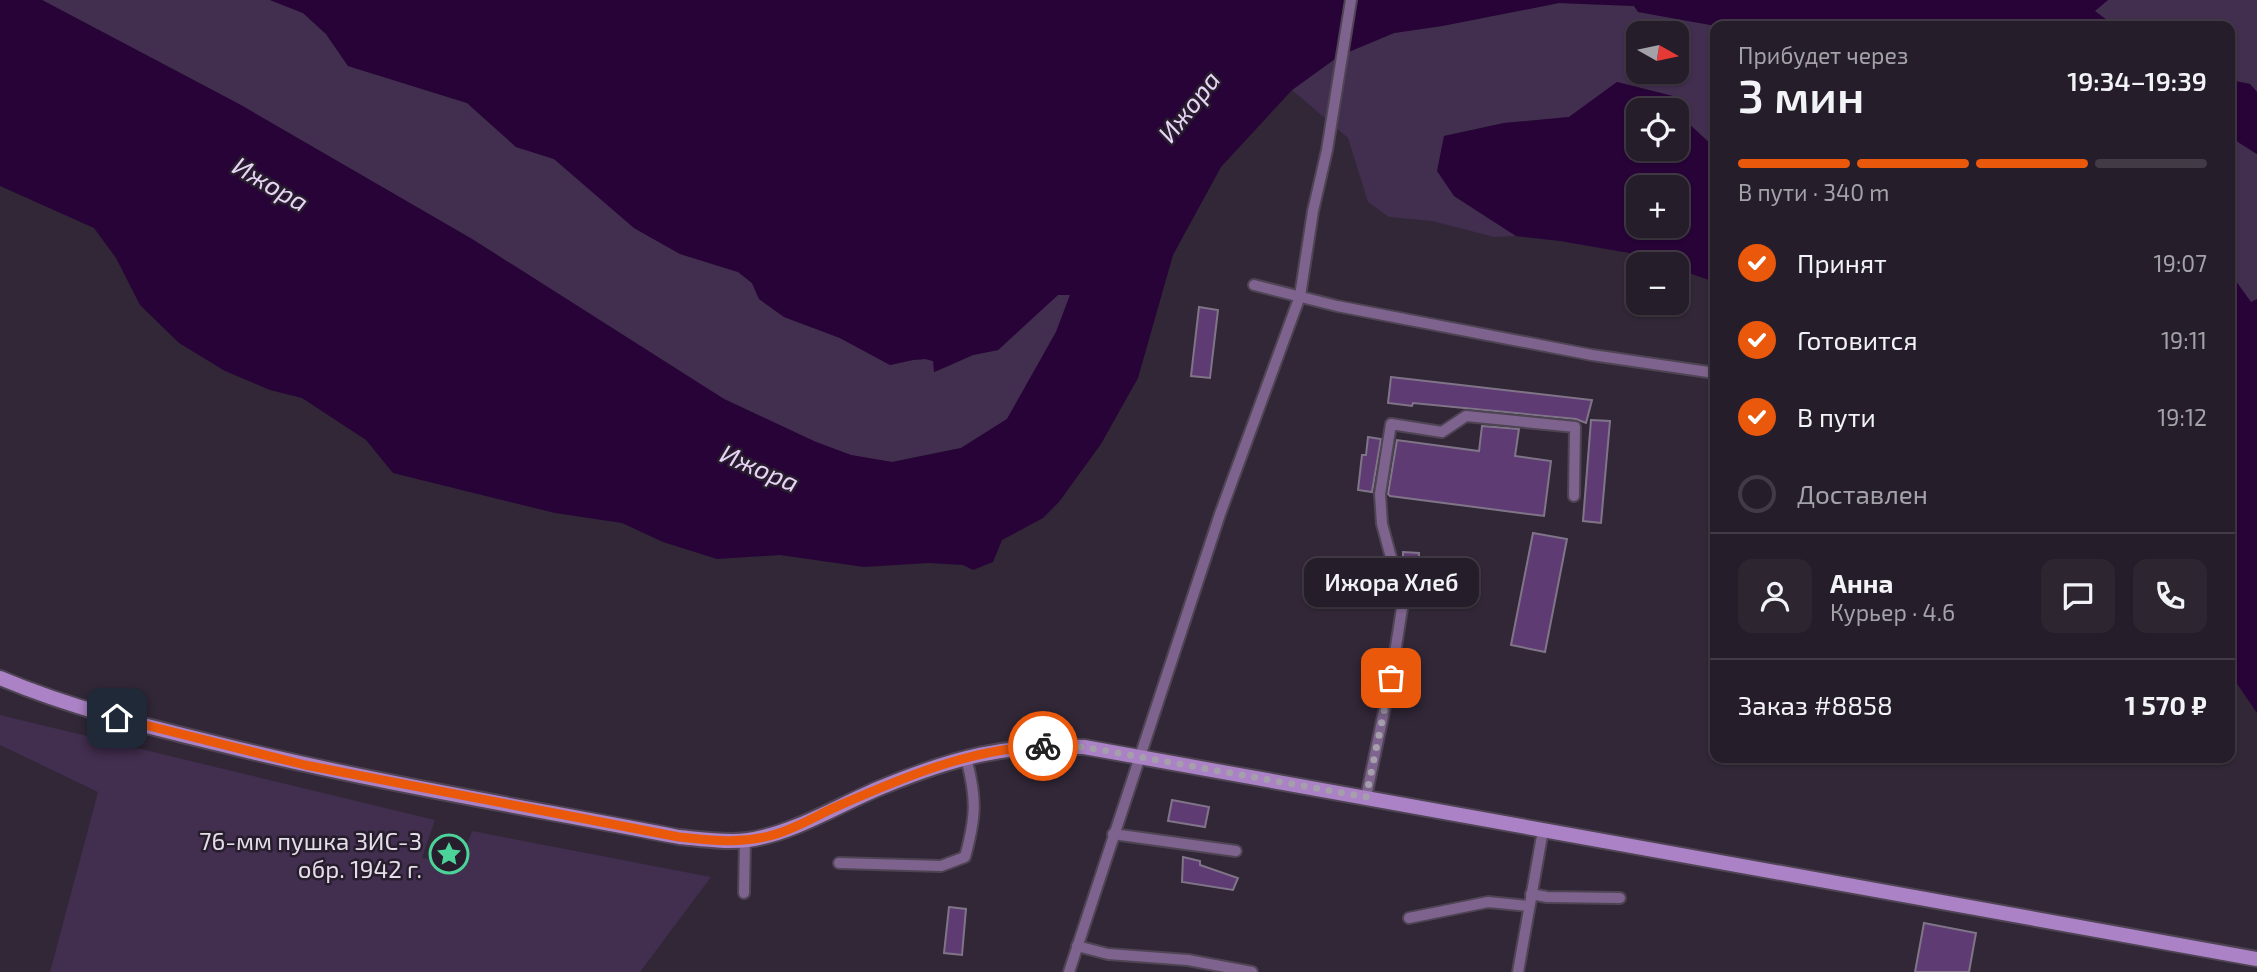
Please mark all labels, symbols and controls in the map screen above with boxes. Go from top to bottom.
north arrow [1626,21,1689,84]
map controls [1626,21,1689,315]
text: Прибудет через [1738,41,1908,69]
water label: Ижора [1150,64,1226,148]
text: 19:34–19:39 [2067,65,2207,96]
text: 3 мин [1738,67,1864,122]
button: locate [1626,98,1689,161]
water label: Ижора [228,149,314,217]
button: + [1626,175,1689,238]
text: В пути · 340 m [1738,178,1889,206]
icon: check [1738,244,1776,282]
text: Принят [1797,247,1887,278]
text: 19:07 [2154,249,2207,277]
button: − [1626,252,1689,315]
icon: check [1738,321,1776,359]
text: Готовится [1797,324,1918,355]
text: 19:11 [2161,326,2207,354]
icon: check [1738,398,1776,436]
text: В пути [1797,401,1876,432]
text: 19:12 [2157,403,2207,431]
water label: Ижора [716,437,804,497]
text: Доставлен [1797,478,1928,509]
callout: Ижора Хлеб [1304,559,1478,608]
button: person [1738,559,1812,633]
button: chat [2041,559,2115,633]
button: phone [2133,559,2207,633]
text: Анна [1830,567,1893,598]
text: Ижора Хлеб [1325,568,1458,596]
text: Курьер · 4.6 [1830,598,1955,626]
pin [1361,648,1421,708]
icon: bag [1372,659,1410,697]
pin [87,688,147,748]
text: Заказ #8858 [1738,689,1893,720]
text: 1 570 ₽ [2125,689,2207,720]
icon: home [98,699,136,737]
courier [1008,711,1078,781]
icon: bike [1024,727,1062,765]
place label: 76-мм пушка ЗИС-3 обр. 1942 г. [199,826,422,883]
place icon: 76-мм пушка ЗИС-3 обр. 1942 г. [428,833,470,875]

